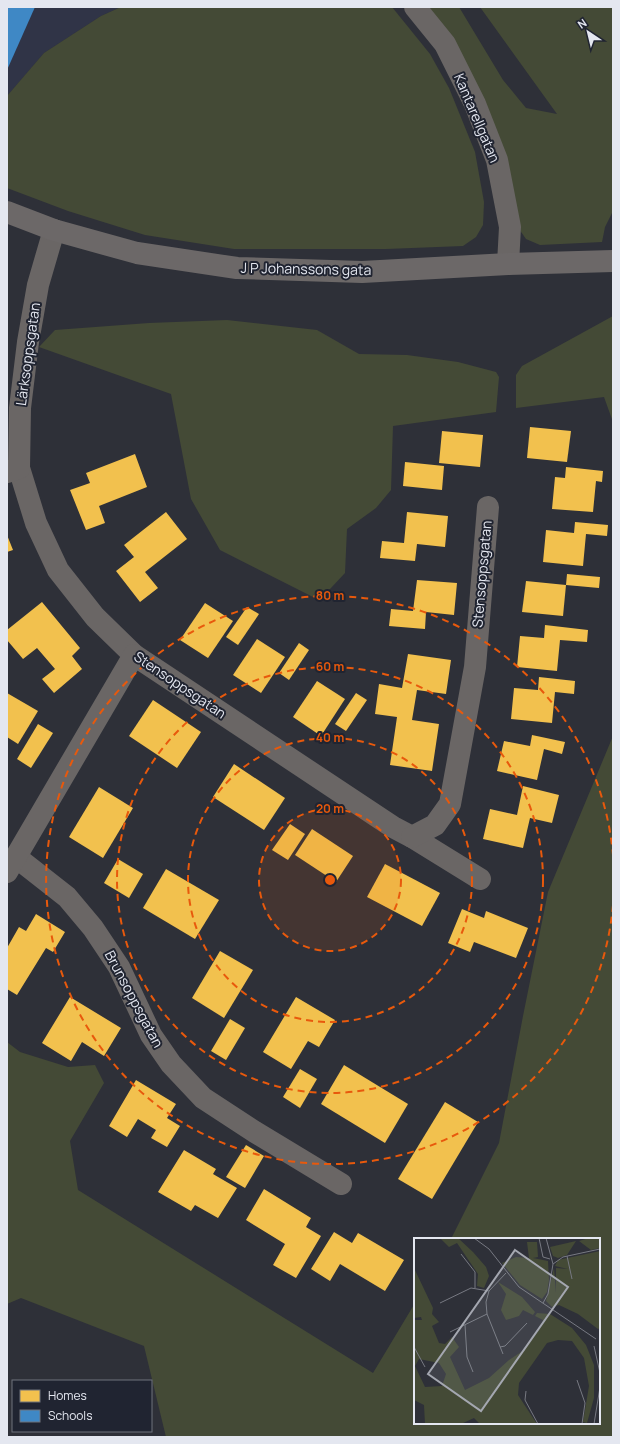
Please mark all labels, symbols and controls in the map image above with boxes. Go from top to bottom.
north arrow [568,12,608,52]
text: N [574,15,590,32]
street label: Kantarellgatan [450,70,505,165]
street label: J P Johanssons gata [241,258,371,279]
street label: Lärksoppsgatan [11,301,44,407]
street label: Stensoppsgatan [467,520,496,628]
text: 80 m [316,587,344,604]
street label: Stensoppsgatan [130,647,230,723]
text: 60 m [316,658,344,675]
text: 40 m [316,729,344,746]
text: 20 m [316,800,344,817]
centre of rings [323,873,337,887]
street label: Brunsoppsgatan [101,947,168,1051]
inset map [414,1238,600,1424]
legend [12,1380,152,1432]
text: Homes [48,1387,87,1404]
text: Schools [48,1407,92,1424]

